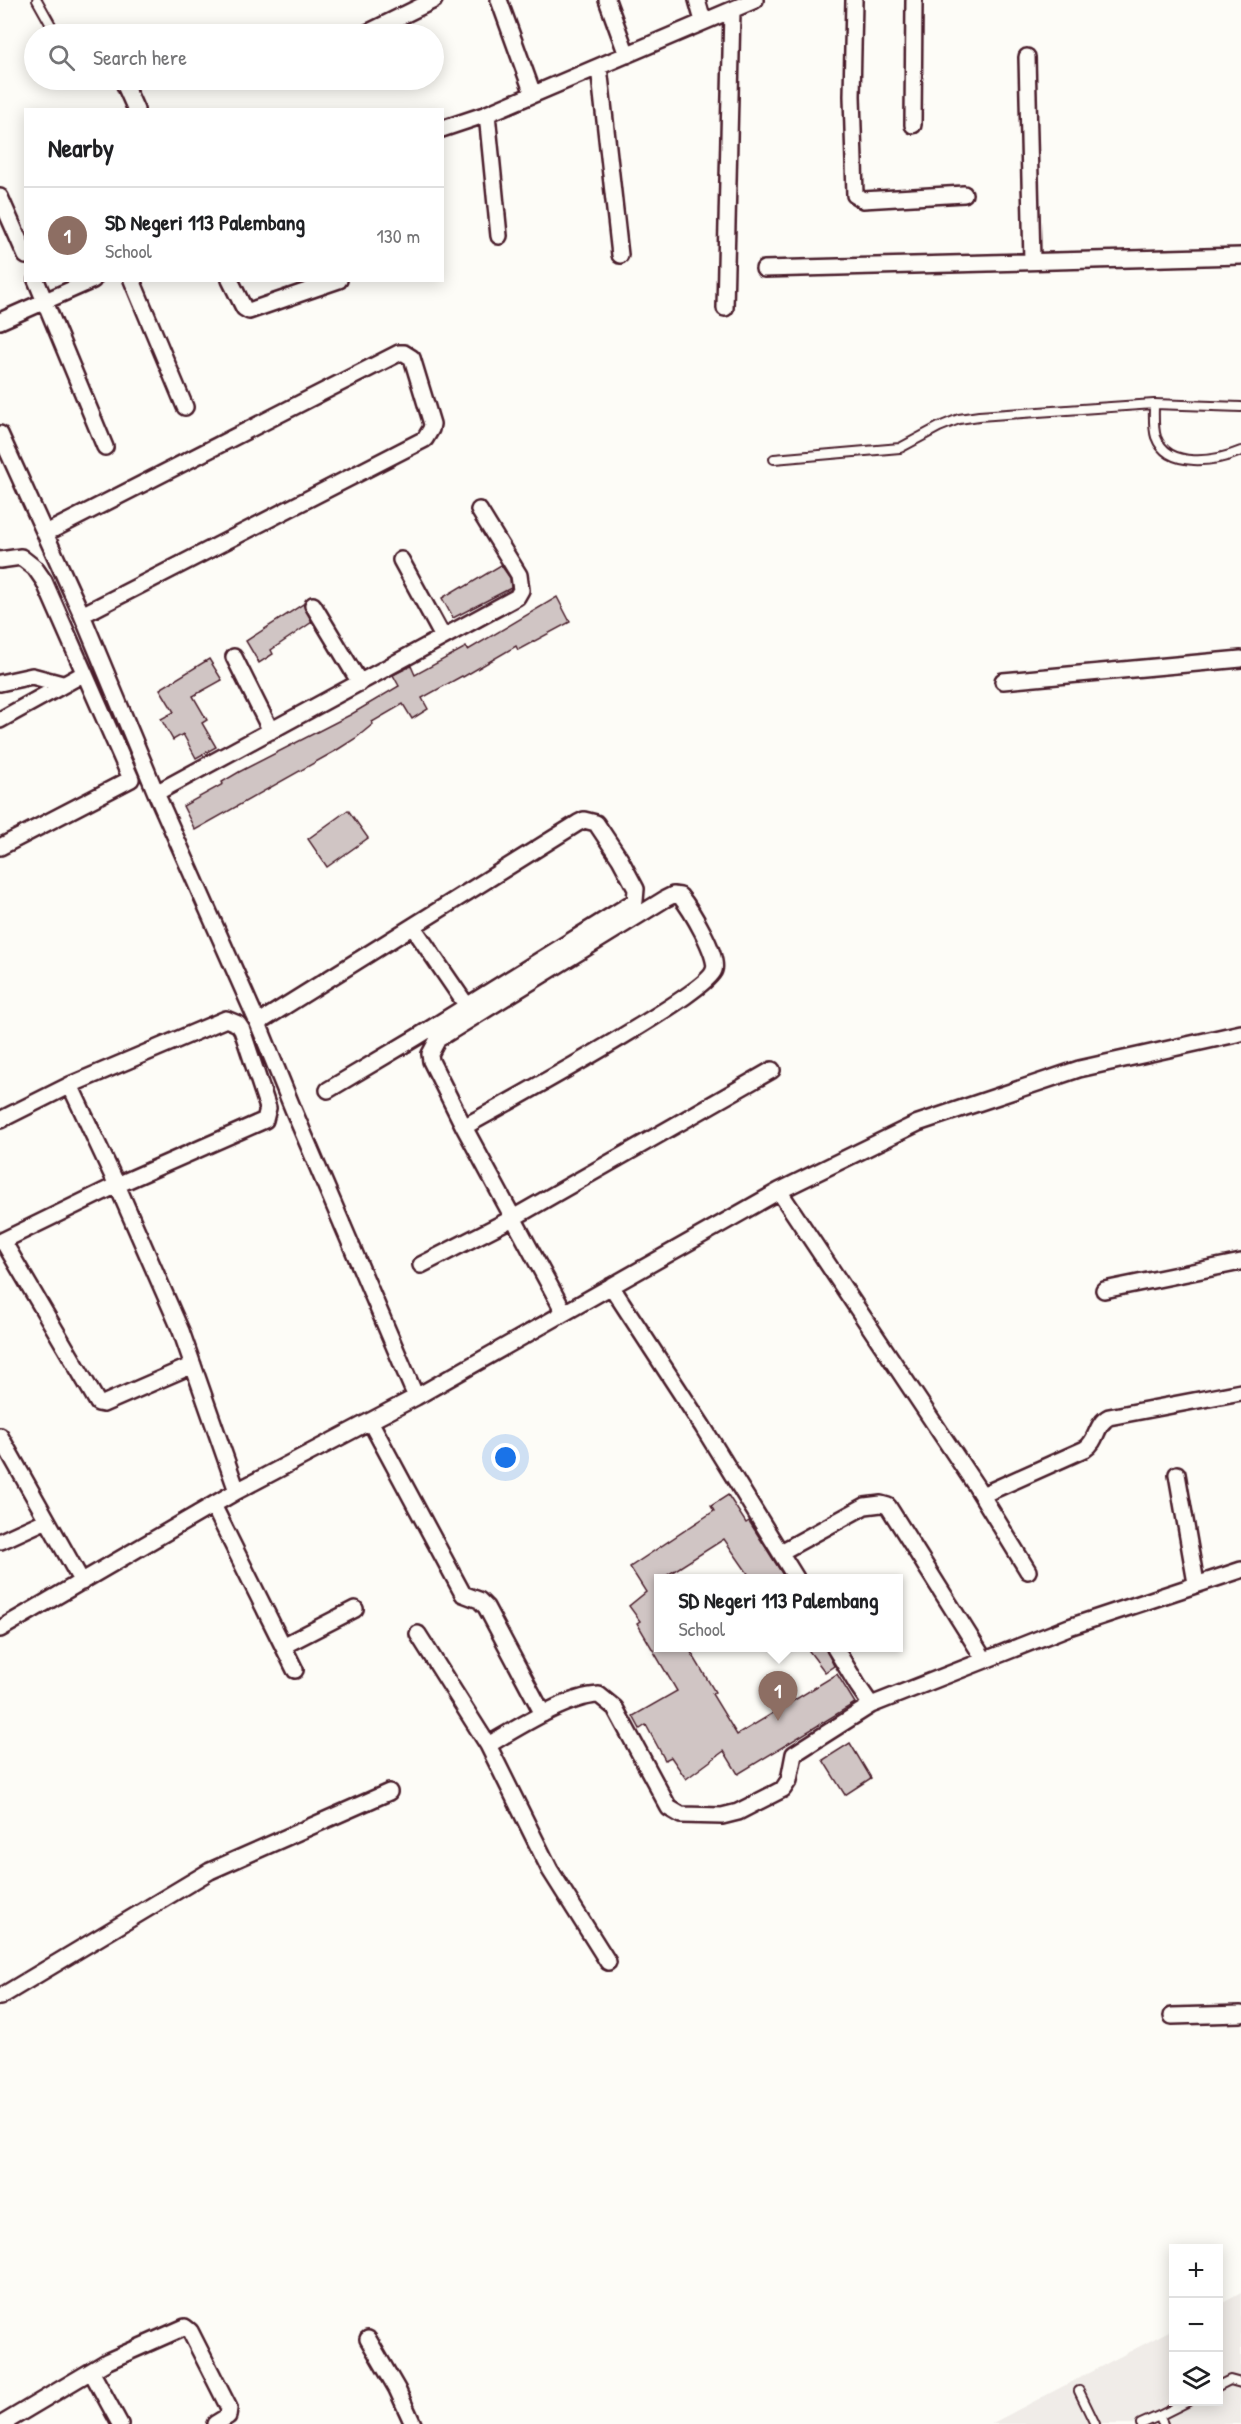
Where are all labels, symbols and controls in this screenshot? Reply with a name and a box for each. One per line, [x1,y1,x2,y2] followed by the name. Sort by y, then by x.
[24,24,444,90] search box
[45,41,78,74] icon: search
[93,42,187,72] text: Search here
[48,130,114,165] text: Nearby
[105,207,305,237] text: SD Negeri 113 Palembang
[64,222,71,249] text: 1
[377,222,420,249] text: 130 m
[105,237,152,264] text: School
[491,1443,520,1472] your location
[654,1574,903,1652] popup
[678,1585,879,1615] text: SD Negeri 113 Palembang
[678,1615,725,1642] text: School
[758,1672,798,1721] pin: 1
[1169,2244,1223,2406] map controls
[1169,2244,1223,2298] button: +
[1169,2298,1223,2352] button: −
[1169,2352,1223,2406] button: layers

